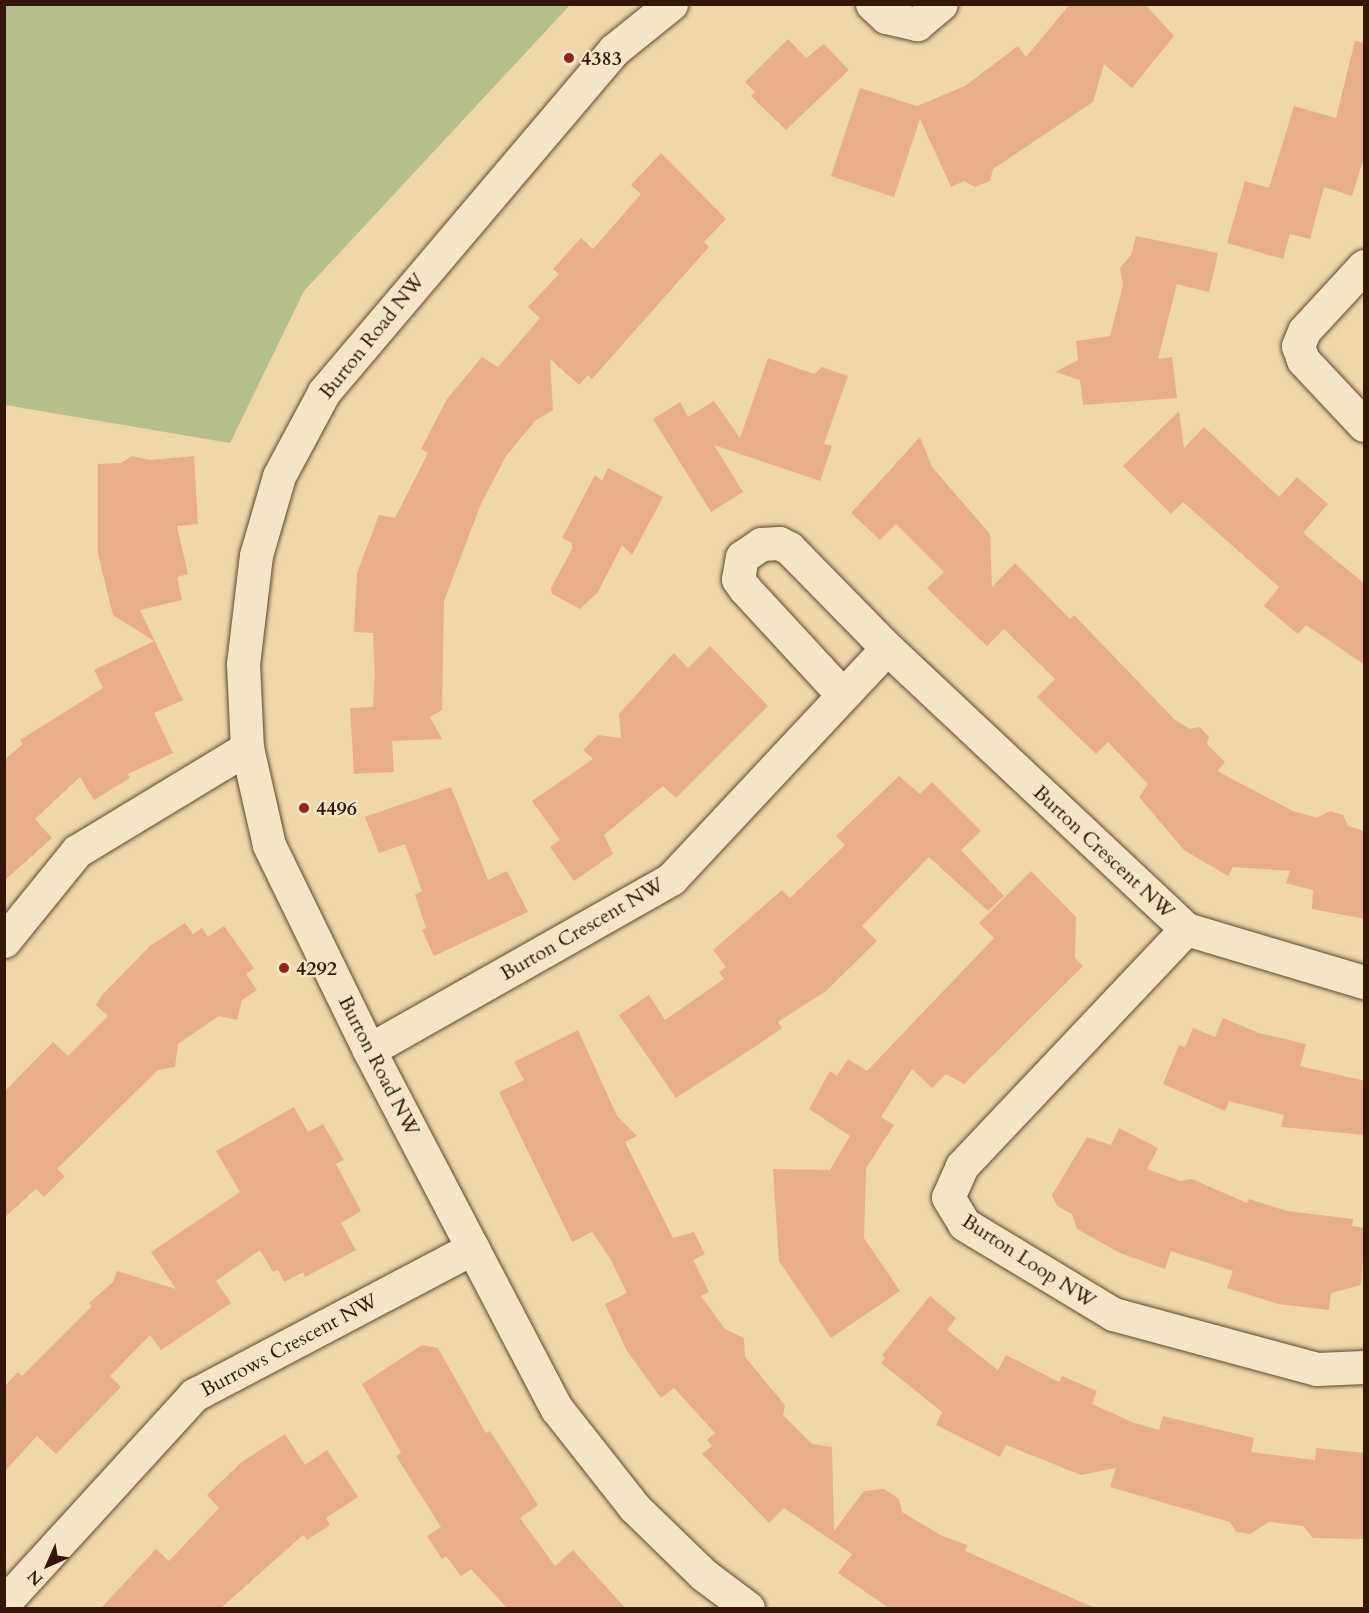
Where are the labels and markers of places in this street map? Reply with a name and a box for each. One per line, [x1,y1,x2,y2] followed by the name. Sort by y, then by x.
[581,46,622,70] place label: 4383
[562,51,576,65] marker: 4383
[316,796,357,820] place label: 4496
[297,801,311,815] marker: 4496
[296,956,337,980] place label: 4292
[277,961,291,975] marker: 4292

